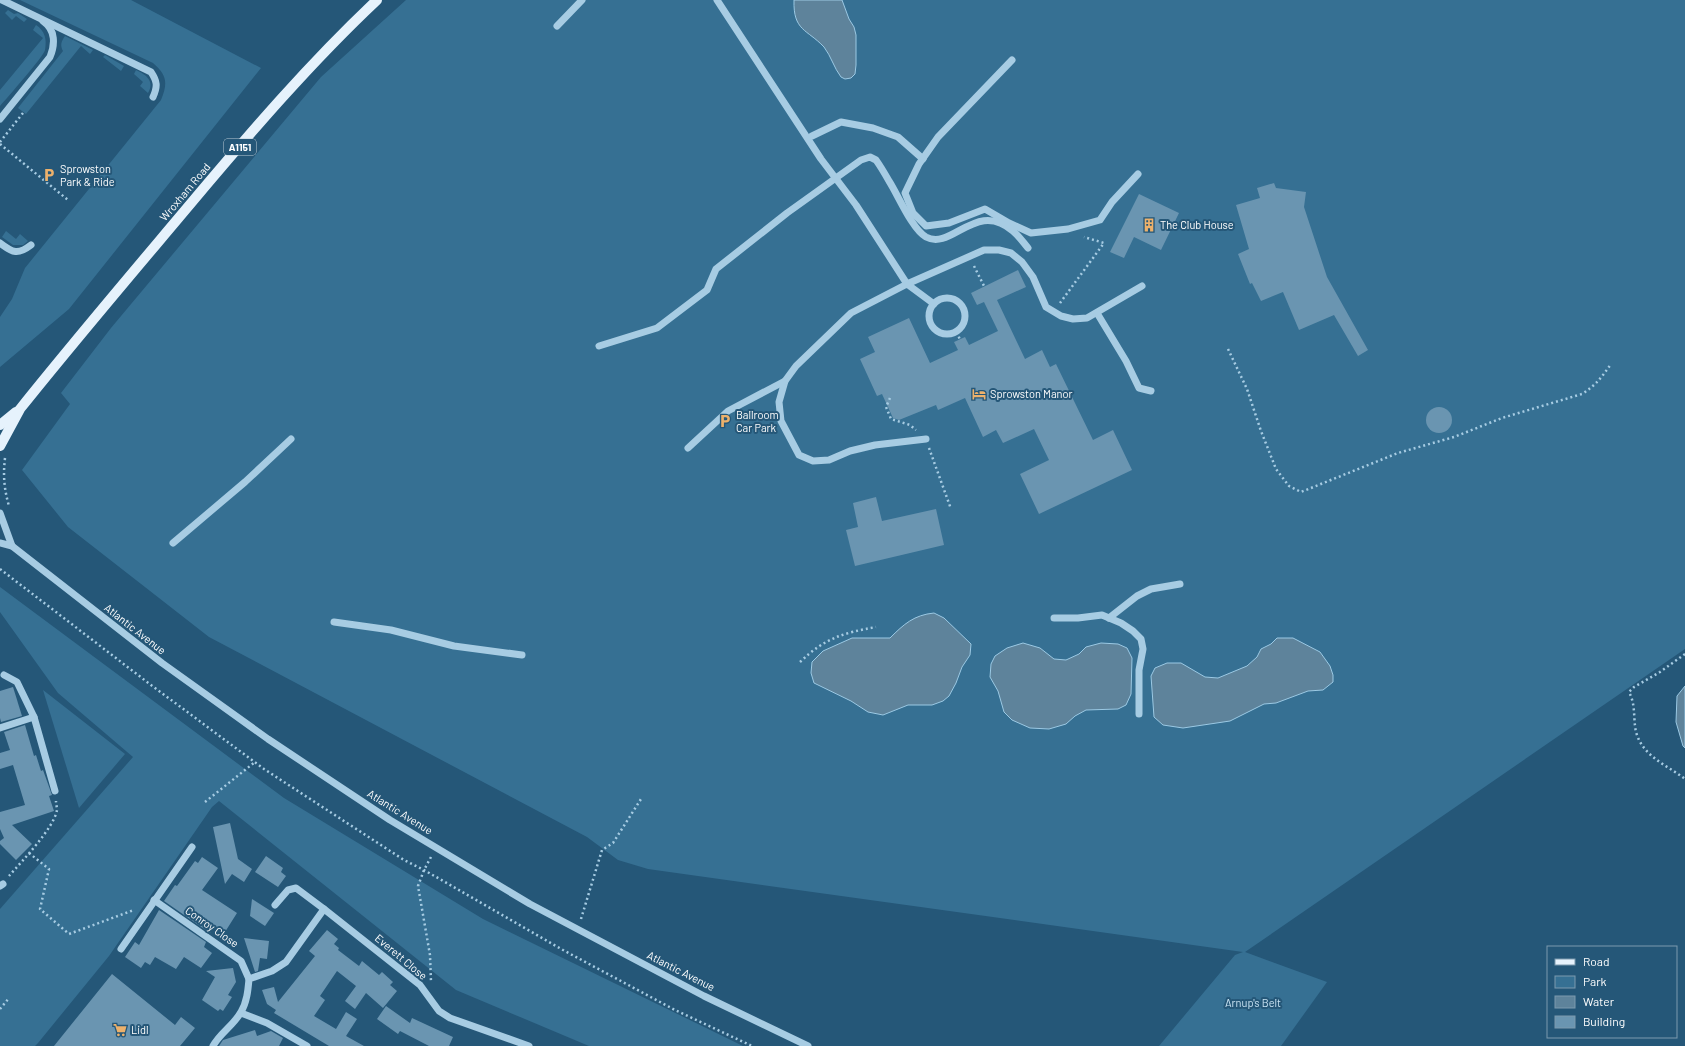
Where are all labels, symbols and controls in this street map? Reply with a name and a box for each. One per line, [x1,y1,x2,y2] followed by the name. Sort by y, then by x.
[224,139,256,155] road number: A1151
[157,160,213,223] street label: Wroxham Road
[60,162,115,188] place label: Sprowston Park & Ride
[41,167,57,183] parking icon: Sprowston Park & Ride
[1141,217,1157,233] building icon: The Club House
[1160,218,1234,231] place label: The Club House
[971,386,987,402] hotel icon: Sprowston Manor
[990,387,1072,400] place label: Sprowston Manor
[736,408,779,434] place label: Ballroom Car Park
[717,413,733,429] parking icon: Ballroom Car Park
[102,601,169,657] street label: Atlantic Avenue
[365,786,435,837] street label: Atlantic Avenue
[183,903,241,950] street label: Conroy Close
[373,931,430,982] street label: Everett Close
[1547,946,1677,1038] legend
[645,948,717,993] street label: Atlantic Avenue
[1583,954,1610,968] text: Road
[1583,974,1607,988] text: Park
[1583,994,1615,1008] text: Water
[1225,996,1281,1009] park label: Arnup's Belt
[1583,1014,1625,1028] text: Building
[112,1022,128,1038] supermarket icon: Lidl
[131,1023,149,1036] place label: Lidl

